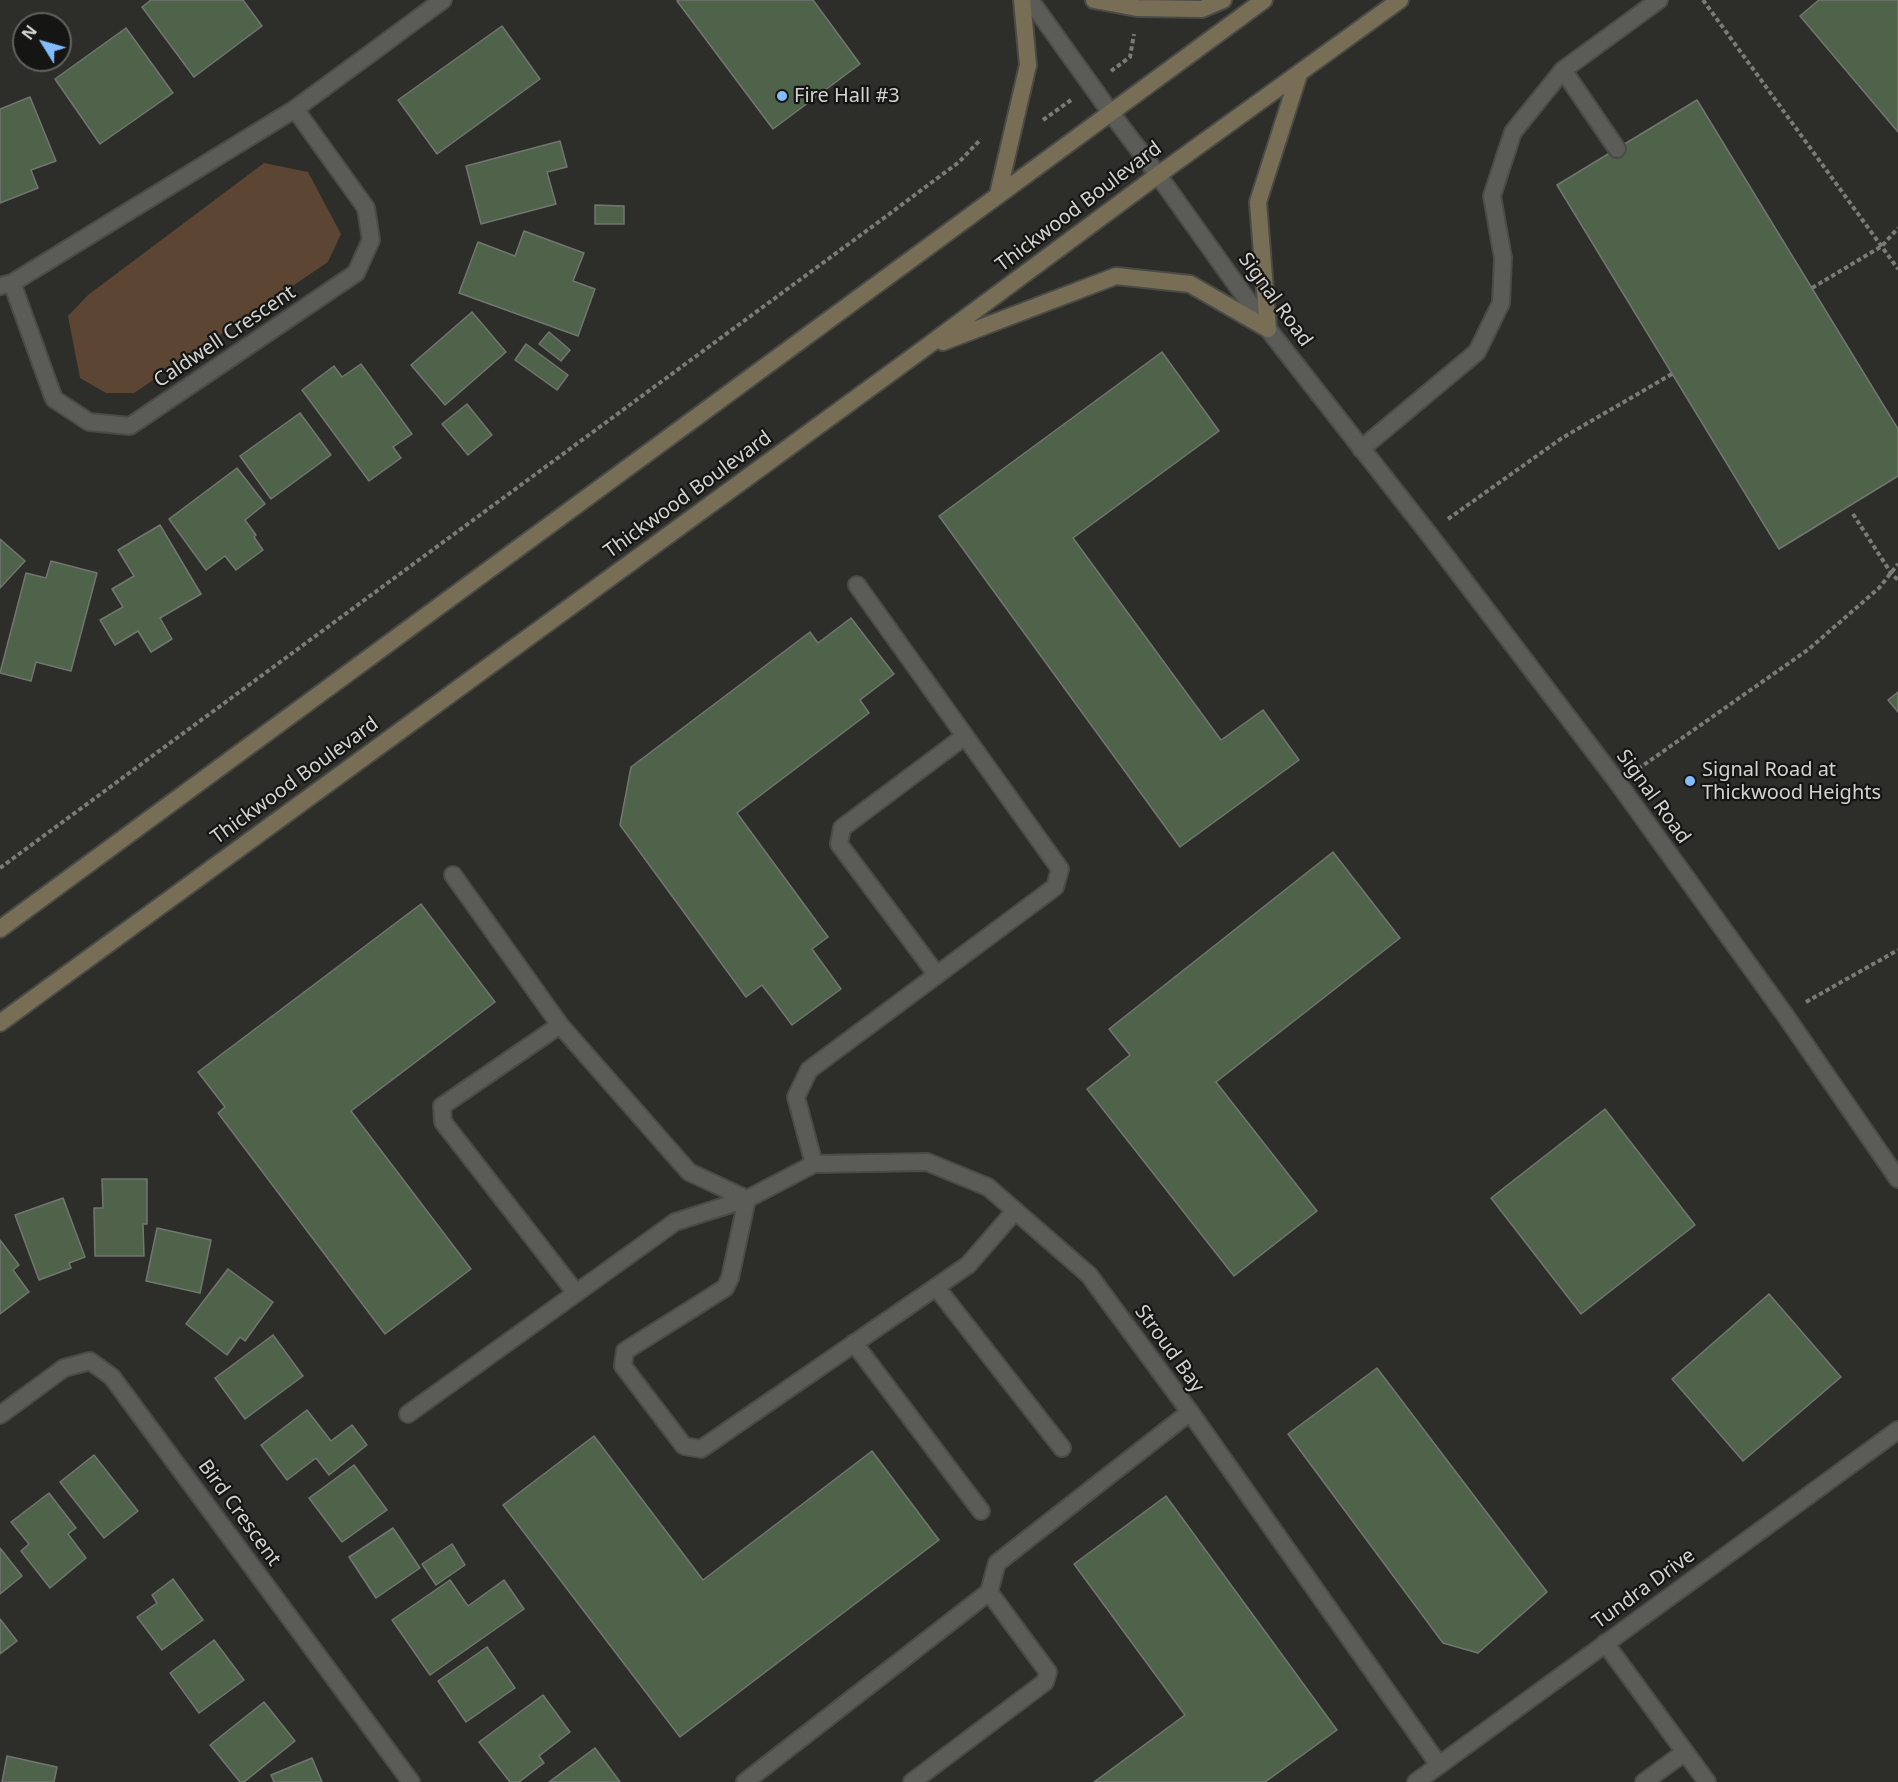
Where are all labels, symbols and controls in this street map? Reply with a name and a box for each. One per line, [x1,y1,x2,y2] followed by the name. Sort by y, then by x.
[12,12,72,72] north arrow
[17,21,42,44] text: N
[794,84,900,108] place label: Fire Hall #3
[775,89,789,103] marker: Fire Hall #3
[991,137,1167,277] street label: Thickwood Boulevard
[1233,248,1317,352] street label: Signal Road
[150,281,300,393] street label: Caldwell Crescent
[599,426,777,564] street label: Thickwood Boulevard
[206,712,384,850] street label: Thickwood Boulevard
[1611,745,1695,849] street label: Signal Road
[1702,758,1881,805] place label: Signal Road at Thickwood Heights
[1683,774,1697,788] marker: Signal Road at Thickwood Heights
[1129,1301,1209,1397] street label: Stroud Bay
[192,1455,286,1571] street label: Bird Crescent
[1588,1544,1700,1634] street label: Tundra Drive

